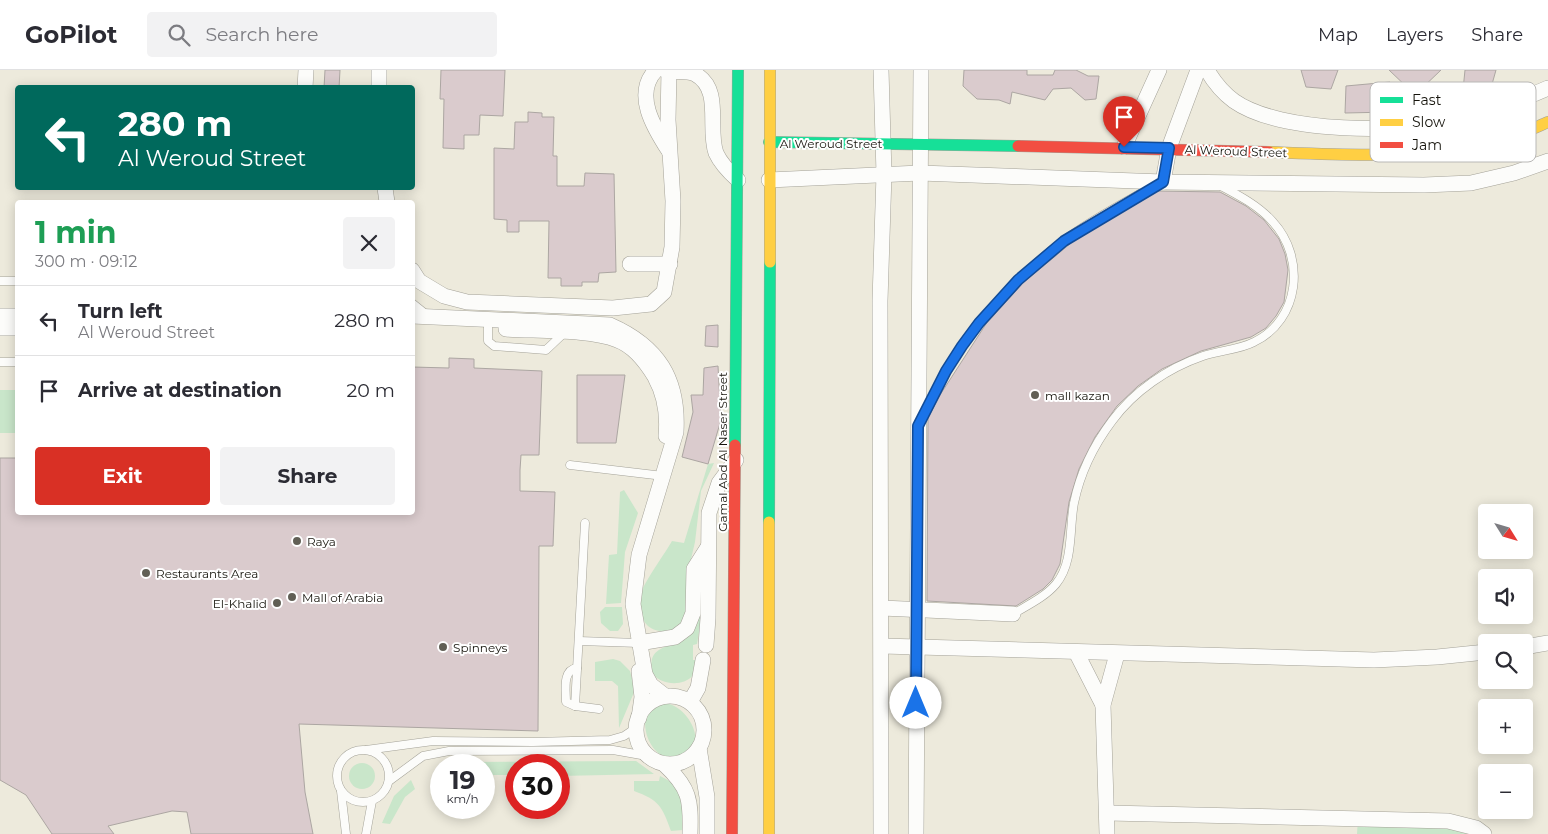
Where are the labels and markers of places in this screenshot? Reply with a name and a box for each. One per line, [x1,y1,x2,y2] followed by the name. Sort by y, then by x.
[1103,96,1145,147] pin
[1045,388,1110,403] place label: mall kazan
[1029,389,1041,401] marker: mall kazan
[307,534,336,549] place label: Raya
[291,535,303,547] marker: Raya
[156,566,258,581] place label: Restaurants Area
[140,567,152,579] marker: Restaurants Area
[302,590,383,605] place label: Mall of Arabia
[286,591,298,603] marker: Mall of Arabia
[213,596,267,611] place label: El-Khalid
[271,597,283,609] marker: El-Khalid
[453,640,508,655] place label: Spinneys
[437,641,449,653] marker: Spinneys

